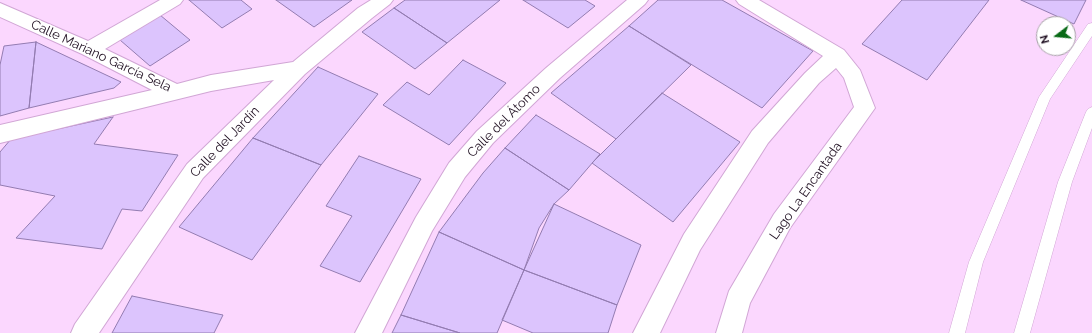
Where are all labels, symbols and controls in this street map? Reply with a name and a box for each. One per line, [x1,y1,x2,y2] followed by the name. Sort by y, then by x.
[1036,16,1076,56] north arrow
[28,17,174,95] street label: Calle Mariano García Sela
[1038,33,1052,45] text: N
[464,81,544,161] street label: Calle del Átomo
[187,103,263,181] street label: Calle del Jardín
[766,139,846,243] street label: Lago La Encantada

